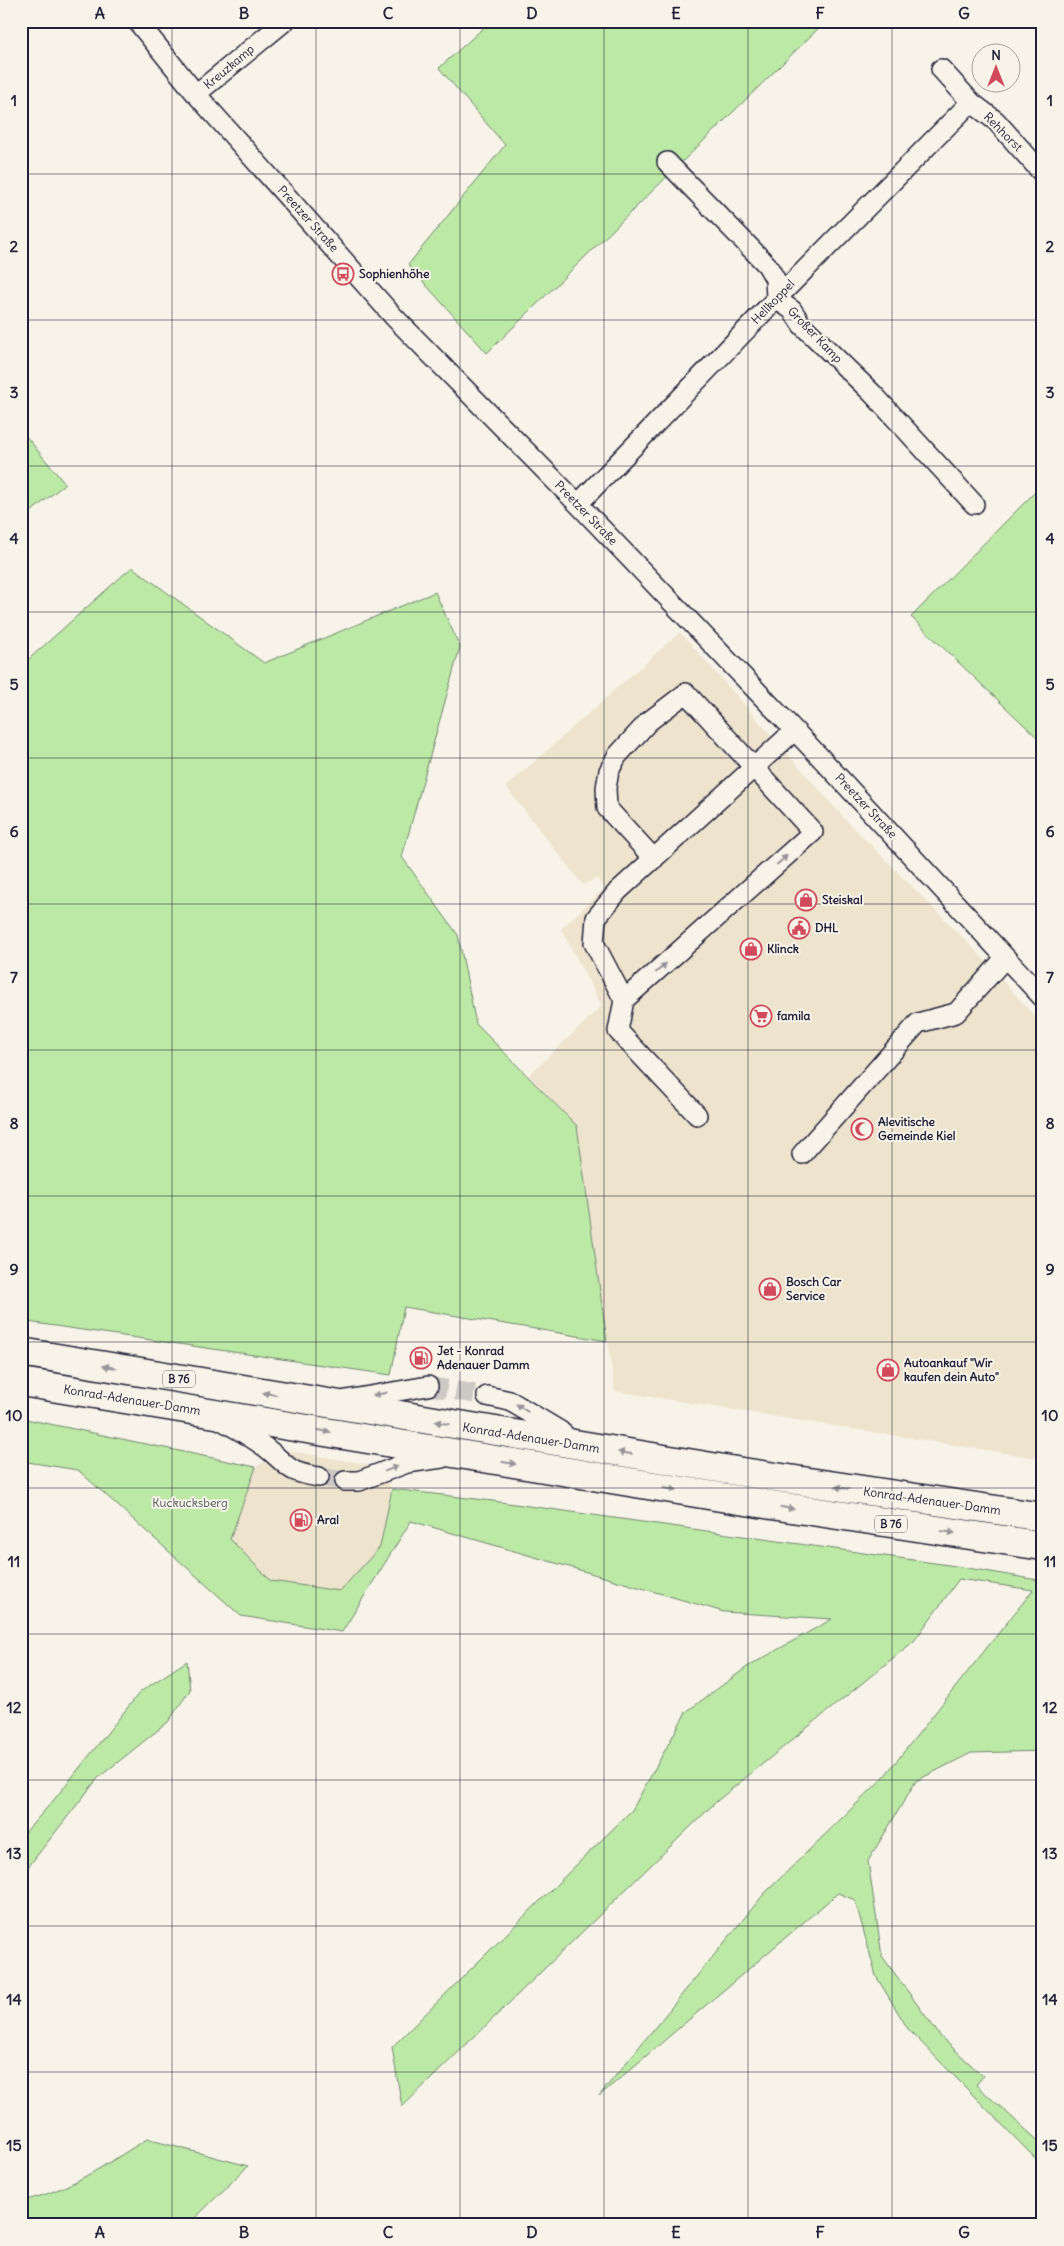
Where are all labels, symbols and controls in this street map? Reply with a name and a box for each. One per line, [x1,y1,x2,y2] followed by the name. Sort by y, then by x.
[95,3,105,23] text: A
[239,3,250,23] text: B
[383,3,394,23] text: C
[526,3,538,23] text: D
[671,3,681,23] text: E
[815,3,825,23] text: F
[958,3,970,23] text: G
[200,41,257,92] street label: Kreuzkamp
[972,42,1022,92] north arrow
[991,46,1001,64] text: N
[11,90,17,110] text: 1
[1047,90,1053,110] text: 1
[981,109,1026,154] street label: Rehhorst
[275,183,342,255] street label: Preetzer Straße
[10,236,19,256] text: 2
[1046,236,1055,256] text: 2
[331,262,355,286] bus stop icon: Sophienhöhe
[359,266,430,282] place label: Sophienhöhe
[748,276,797,327] street label: Hellkoppel
[785,303,846,366] street label: Großer Kamp
[9,382,19,402] text: 3
[1045,382,1055,402] text: 3
[552,477,621,548] street label: Preetzer Straße
[9,528,19,548] text: 4
[1045,528,1055,548] text: 4
[9,674,19,694] text: 5
[1045,674,1055,694] text: 5
[832,770,900,841] street label: Preetzer Straße
[9,821,19,841] text: 6
[1045,821,1055,841] text: 6
[776,854,789,865] one-way arrow
[794,888,818,912] shop icon: Steiskal
[822,892,863,907] place label: Steiskal
[787,916,811,940] public building icon: DHL
[815,920,839,935] place label: DHL
[739,937,763,961] shop icon: Klinck
[767,941,799,956] place label: Klinck
[654,962,667,973] one-way arrow
[10,967,18,987] text: 7
[1046,967,1054,987] text: 7
[749,1004,773,1028] supermarket icon: famila
[776,1008,811,1023] place label: famila
[9,1113,19,1133] text: 8
[1045,1113,1055,1133] text: 8
[878,1114,956,1143] place label: Alevitische Gemeinde Kiel
[850,1117,874,1141] mosque icon: Alevitische Gemeinde Kiel
[9,1259,19,1279] text: 9
[1045,1259,1055,1279] text: 9
[786,1274,842,1303] place label: Bosch Car Service
[758,1277,782,1301] shop icon: Bosch Car Service
[437,1343,530,1372] place label: Jet - Konrad Adenauer Damm
[409,1346,433,1370] fuel station icon: Jet - Konrad Adenauer Damm
[904,1355,999,1384] place label: Autoankauf "Wir kaufen dein Auto"
[876,1358,900,1382] shop icon: Autoankauf "Wir kaufen dein Auto"
[102,1363,118,1371] one-way arrow
[163,1370,195,1388] road number: B 76
[62,1381,202,1418] street label: Konrad-Adenauer-Damm
[262,1390,278,1398] one-way arrow
[372,1391,388,1399] one-way arrow
[515,1403,529,1413] one-way arrow
[6,1405,22,1425] text: 10
[1042,1405,1058,1425] text: 10
[433,1419,449,1427] one-way arrow
[461,1419,601,1456] street label: Konrad-Adenauer-Damm
[316,1428,332,1436] one-way arrow
[616,1449,632,1457] one-way arrow
[502,1459,518,1467] one-way arrow
[384,1465,399,1473] one-way arrow
[833,1483,849,1491] one-way arrow
[862,1483,1002,1518] street label: Konrad-Adenauer-Damm
[662,1485,678,1493] one-way arrow
[152,1495,228,1510] park label: Kuckucksberg
[779,1504,795,1512] one-way arrow
[289,1508,313,1532] fuel station icon: Aral
[317,1512,339,1527] place label: Aral
[875,1516,907,1532] road number: B 76
[940,1529,956,1537] one-way arrow
[8,1551,20,1571] text: 11
[1044,1551,1056,1571] text: 11
[6,1697,22,1717] text: 12
[1042,1697,1058,1717] text: 12
[6,1843,22,1863] text: 13
[1042,1843,1058,1863] text: 13
[6,1989,22,2009] text: 14
[1042,1989,1058,2009] text: 14
[6,2135,22,2155] text: 15
[1042,2135,1058,2155] text: 15
[95,2222,105,2242] text: A
[239,2222,250,2242] text: B
[383,2222,394,2242] text: C
[526,2222,538,2242] text: D
[671,2222,681,2242] text: E
[815,2222,825,2242] text: F
[958,2222,970,2242] text: G

